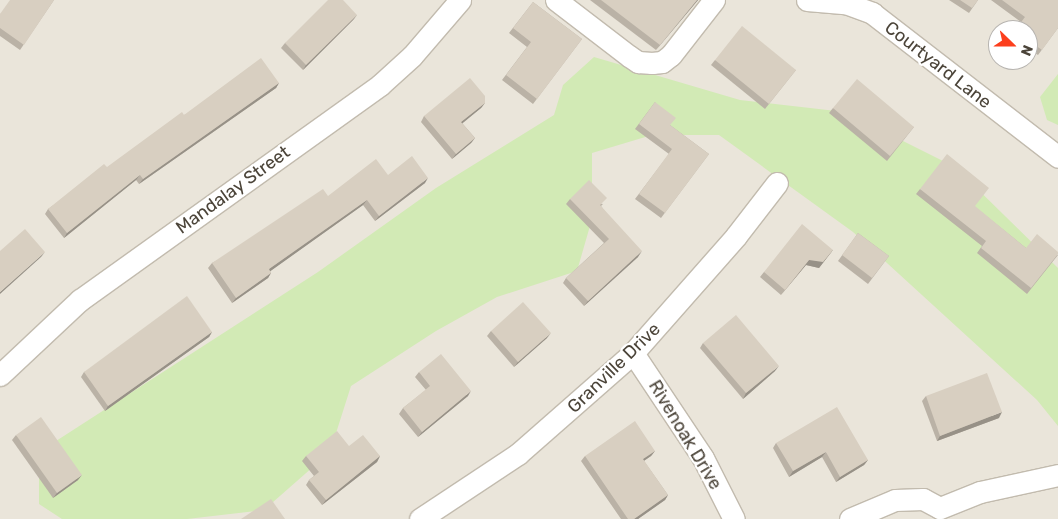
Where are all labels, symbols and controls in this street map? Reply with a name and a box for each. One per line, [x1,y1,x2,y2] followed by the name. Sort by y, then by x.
[880,17,996,113] street label: Courtyard Lane
[988,20,1038,70] north arrow
[1017,43,1036,58] text: N
[172,141,294,239] street label: Mandalay Street
[563,318,665,418] street label: Granville Drive
[644,376,726,494] street label: Rivenoak Drive

